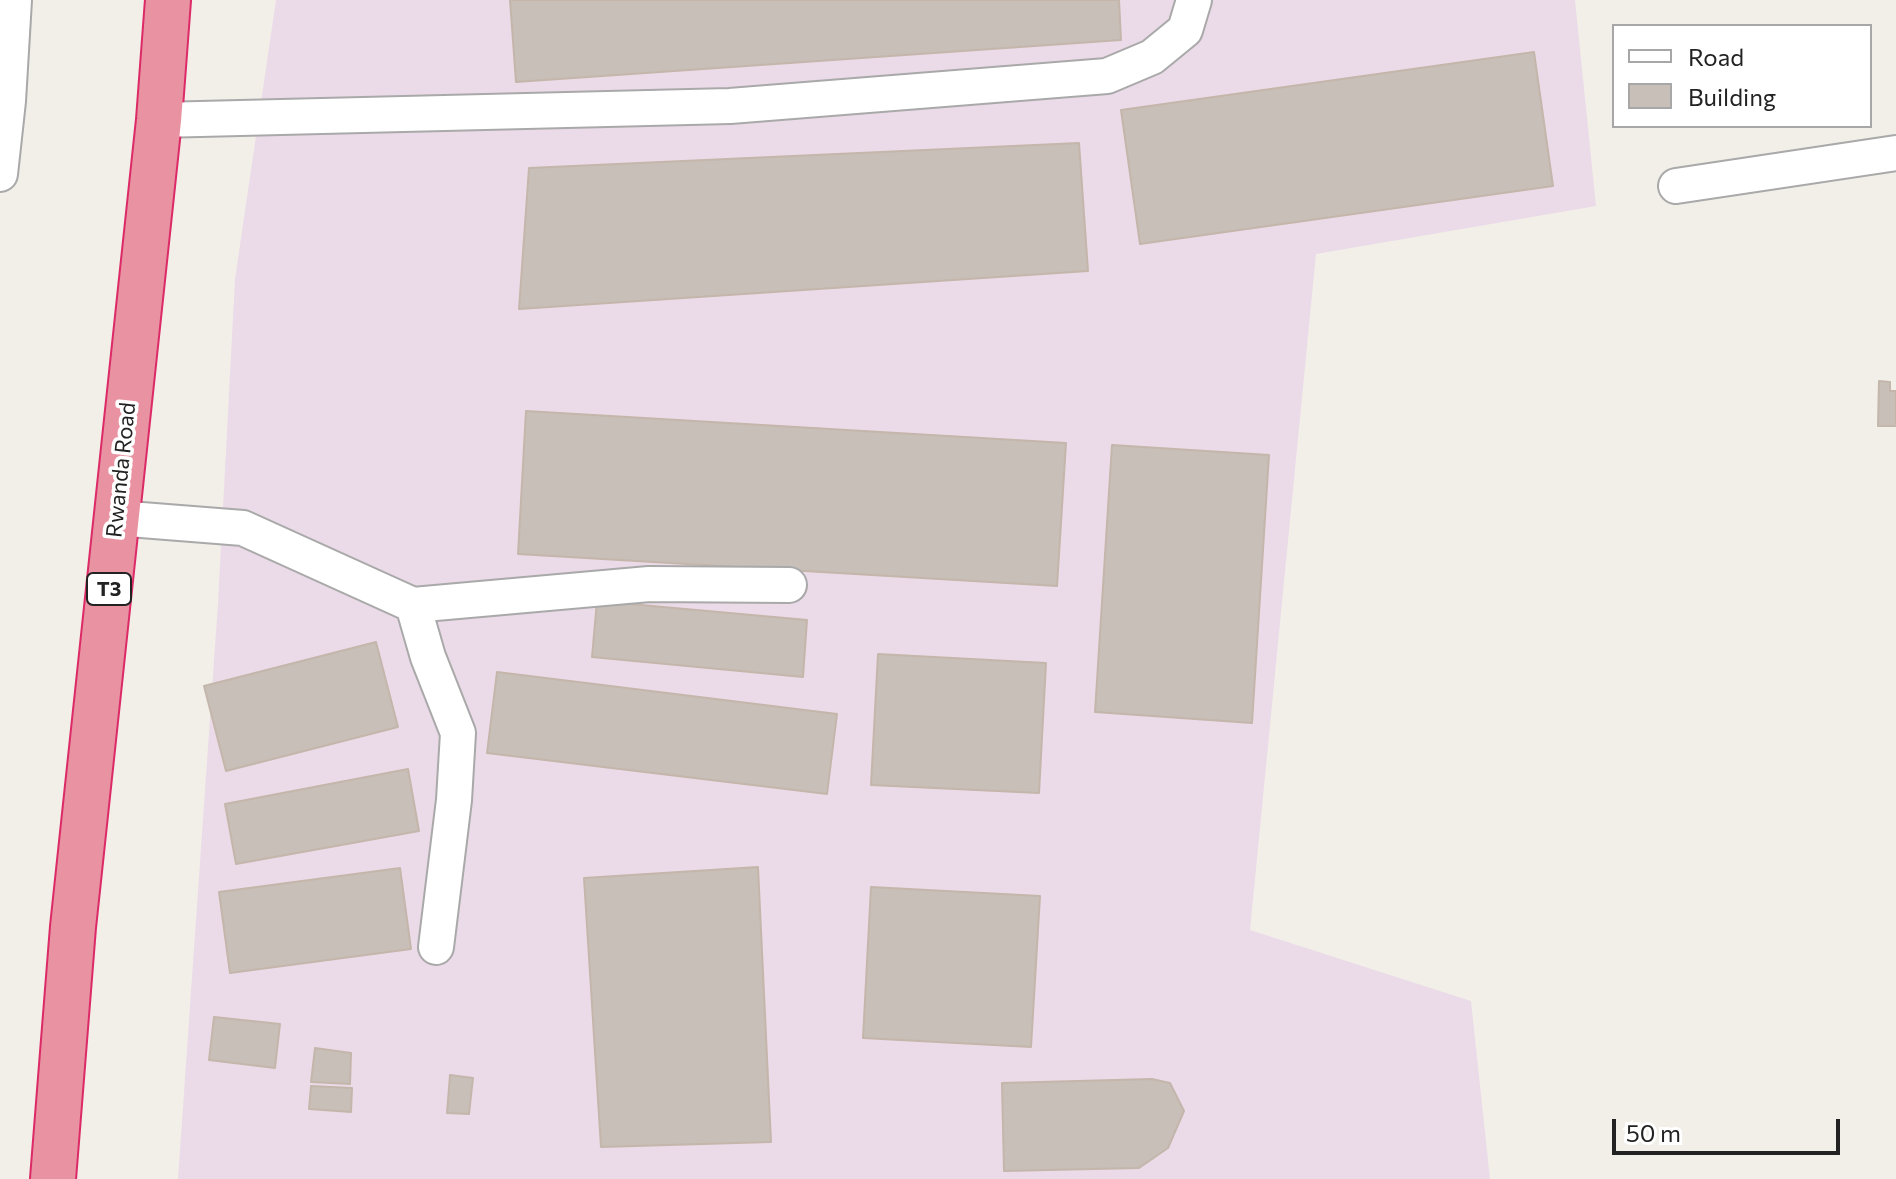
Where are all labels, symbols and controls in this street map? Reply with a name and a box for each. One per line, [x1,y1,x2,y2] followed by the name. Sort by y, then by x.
[1612,24,1872,128] legend
[1688,42,1744,71] text: Road
[1688,82,1776,111] text: Building
[101,401,141,539] street label: Rwanda Road
[87,573,131,605] road number: T3
[1616,1103,1844,1153] scale bar
[1626,1118,1681,1147] text: 50 m

